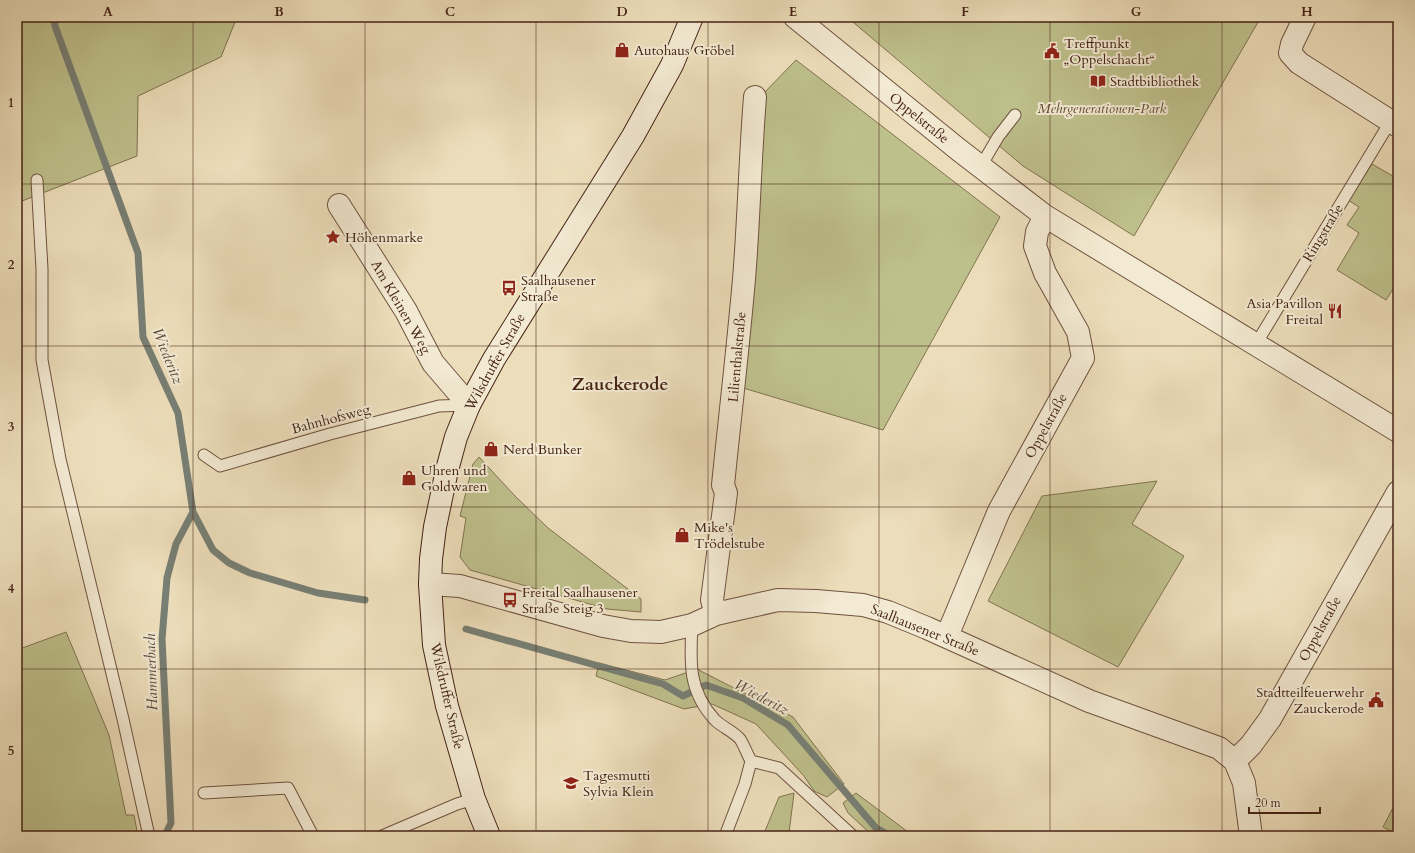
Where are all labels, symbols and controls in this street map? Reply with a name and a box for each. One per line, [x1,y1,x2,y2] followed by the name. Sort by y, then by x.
[103,3,113,21] text: A
[274,3,284,21] text: B
[445,3,455,21] text: C
[616,3,628,21] text: D
[789,3,797,21] text: E
[961,3,969,21] text: F
[1131,3,1142,21] text: G
[1301,3,1313,21] text: H
[1064,34,1155,69] place label: Treffpunkt „Oppelschacht“
[613,41,631,59] shop icon: Autohaus Gröbel
[634,41,735,60] place label: Autohaus Gröbel
[1043,42,1061,60] public building icon: Treffpunkt „Oppelschacht“
[1089,72,1107,90] library icon: Stadtbibliothek
[1110,72,1200,91] place label: Stadtbibliothek
[885,88,953,148] street label: Oppelstraße
[8,94,14,112] text: 1
[1038,99,1167,118] park label: Mehrgenerationen-Park
[1298,201,1348,265] street label: Ringstraße
[324,228,342,246] place icon: Höhenmarke
[345,228,423,247] place label: Höhenmarke
[8,256,15,274] text: 2
[366,257,436,358] street label: Am Kleinen Weg
[521,271,596,306] place label: Saalhausener Straße
[500,279,518,297] bus stop icon: Saalhausener Straße
[1247,294,1323,329] place label: Asia Pavillon Freital
[1326,302,1344,320] restaurant icon: Asia Pavillon Freital
[460,310,530,415] street label: Wilsdruffer Straße
[724,311,750,403] street label: Lilienthalstraße
[148,325,189,388] water label: Wiederitz
[572,372,669,397] district label: Zauckerode
[1020,390,1072,462] street label: Oppelstraße
[289,399,373,439] street label: Bahnhofsweg
[8,418,15,436] text: 3
[482,440,500,458] shop icon: Nerd Bunker
[503,440,583,459] place label: Nerd Bunker
[421,461,487,496] place label: Uhren und Goldwaren
[400,469,418,487] shop icon: Uhren und Goldwaren
[694,518,765,553] place label: Mike's Trödelstube
[673,526,691,544] shop icon: Mike's Trödelstube
[8,580,15,598] text: 4
[522,583,639,618] place label: Freital Saalhausener Straße Steig 3
[501,591,519,609] bus stop icon: Freital Saalhausener Straße Steig 3
[1294,593,1346,665] street label: Oppelstraße
[868,600,982,660] street label: Saalhausener Straße
[140,632,162,711] water label: Hammerbach
[425,640,468,751] street label: Wilsdruffer Straße
[731,674,794,720] water label: Wiederitz
[1256,683,1365,718] place label: Stadtteilfeuerwehr Zauckerode
[1367,691,1385,709] public building icon: Stadtteilfeuerwehr Zauckerode
[8,742,14,760] text: 5
[583,766,654,801] place label: Tagesmutti Sylvia Klein
[562,774,580,792] school or university icon: Tagesmutti Sylvia Klein
[1249,789,1320,815] scale bar
[1255,795,1282,811] text: 20 m

